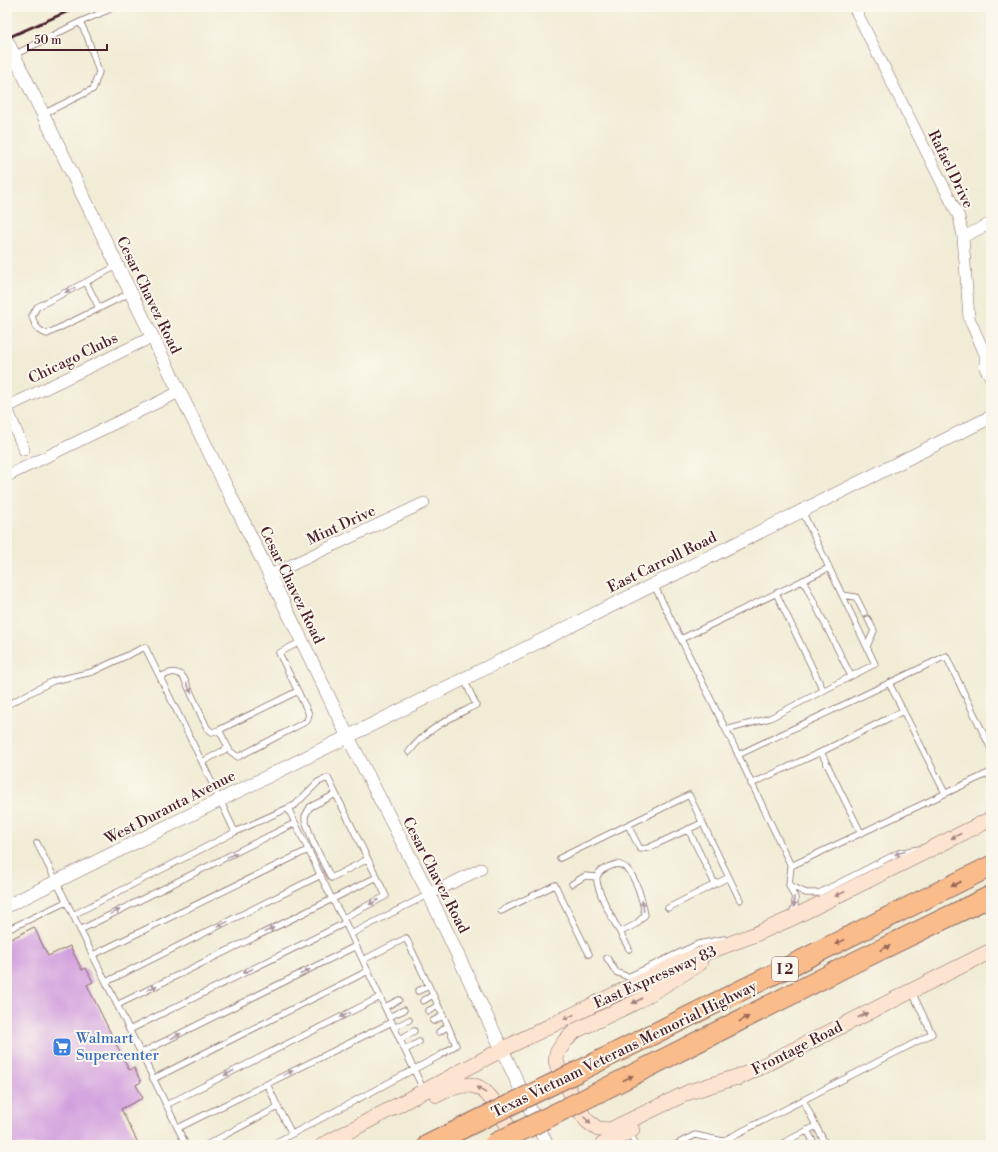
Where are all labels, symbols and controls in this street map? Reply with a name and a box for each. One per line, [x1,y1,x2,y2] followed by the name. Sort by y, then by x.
[28,26,107,52] scale bar
[34,33,62,48] text: 50 m
[923,127,978,211] street label: Rafael Drive
[112,233,185,357] street label: Cesar Chavez Road
[64,286,76,293] one-way arrow
[25,329,121,388] street label: Chicago Clubs
[304,501,379,550] street label: Mint Drive
[255,523,328,647] street label: Cesar Chavez Road
[604,528,720,597] street label: East Carroll Road
[186,683,192,694] one-way arrow
[101,766,239,849] street label: West Duranta Avenue
[398,814,473,937] street label: Cesar Chavez Road
[951,833,962,840] one-way arrow
[894,850,906,856] one-way arrow
[226,852,237,858] one-way arrow
[950,881,962,887] one-way arrow
[834,891,846,897] one-way arrow
[791,896,797,909] one-way arrow
[368,899,380,905] one-way arrow
[640,900,646,912] one-way arrow
[109,909,121,916] one-way arrow
[217,921,229,927] one-way arrow
[263,927,274,933] one-way arrow
[834,939,846,945] one-way arrow
[591,942,720,1013] street label: East Expressway 83
[879,945,891,951] one-way arrow
[772,957,798,981] road number: I 2
[242,968,253,975] one-way arrow
[299,969,310,975] one-way arrow
[488,976,761,1122] street label: Texas Vietnam Veterans Memorial Highway
[146,985,158,991] one-way arrow
[631,998,642,1004] one-way arrow
[340,1012,351,1018] one-way arrow
[857,1012,868,1018] one-way arrow
[563,1014,574,1020] one-way arrow
[738,1016,749,1022] one-way arrow
[749,1017,846,1080] street label: Frontage Road
[75,1029,160,1065] place label: Walmart Supercenter
[170,1033,181,1039] one-way arrow
[51,1036,73,1058] supermarket icon: Walmart Supercenter
[223,1070,235,1076] one-way arrow
[282,1070,293,1077] one-way arrow
[622,1074,633,1081] one-way arrow
[475,1086,487,1093] one-way arrow
[582,1115,592,1125] one-way arrow

